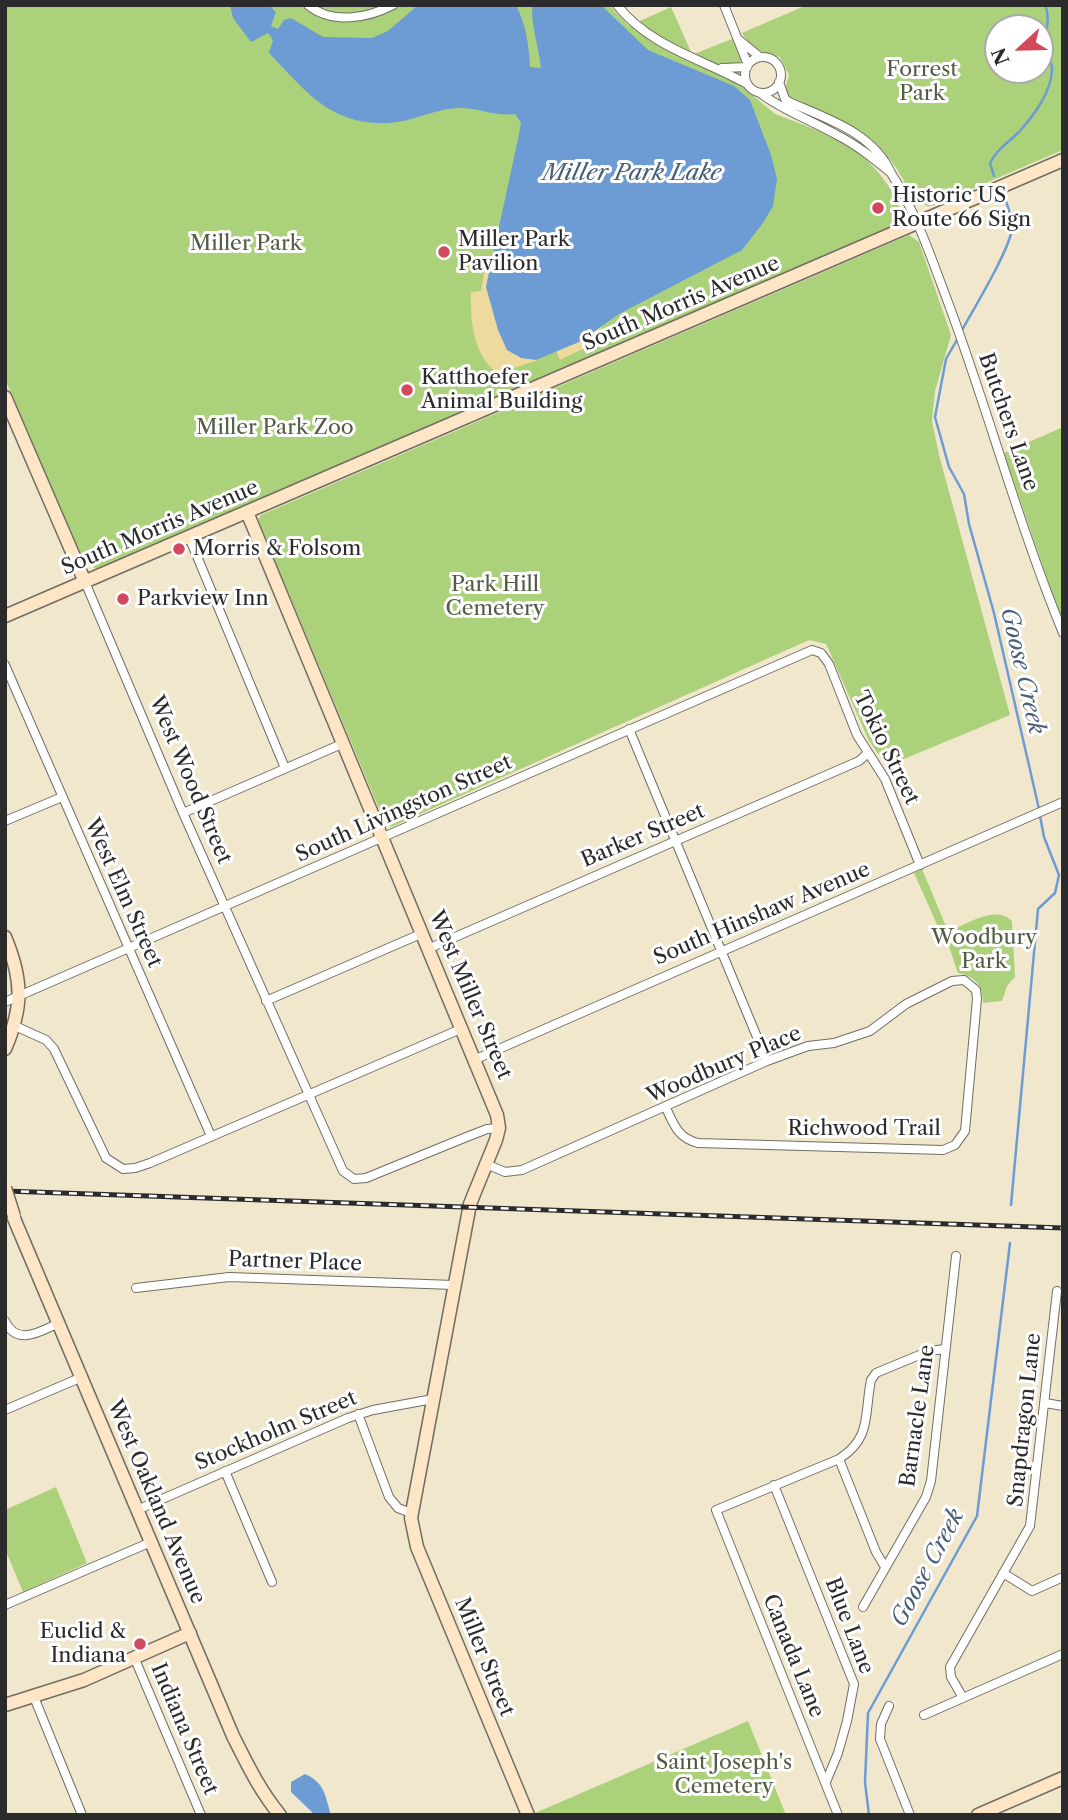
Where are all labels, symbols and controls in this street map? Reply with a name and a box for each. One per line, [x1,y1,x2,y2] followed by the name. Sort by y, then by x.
[984,14,1054,84] north arrow
[987,44,1015,68] text: N
[886,57,958,107] park label: Forrest Park
[543,159,721,187] water label: Miller Park Lake
[892,183,1031,233] place label: Historic US Route 66 Sign
[870,200,886,216] marker: Historic US Route 66 Sign
[458,227,570,277] place label: Miller Park Pavilion
[190,231,302,257] park label: Miller Park
[436,244,452,260] marker: Miller Park Pavilion
[579,251,783,357] street label: South Morris Avenue
[973,350,1043,494] street label: Butchers Lane
[421,365,582,415] place label: Katthoefer Animal Building
[399,382,415,398] marker: Katthoefer Animal Building
[196,415,354,441] park label: Miller Park Zoo
[58,475,262,581] street label: South Morris Avenue
[193,536,361,562] place label: Morris & Folsom
[171,541,187,557] marker: Morris & Folsom
[446,572,544,622] park label: Park Hill Cemetery
[137,586,269,612] place label: Parkview Inn
[115,591,131,607] marker: Parkview Inn
[994,605,1050,737] water label: Goose Creek
[848,687,924,809] street label: Tokio Street
[143,692,237,868] street label: West Wood Street
[292,750,516,868] street label: South Livingston Street
[577,799,709,873] street label: Barker Street
[79,815,167,971] street label: West Elm Street
[650,857,874,971] street label: South Hinshaw Avenue
[423,907,517,1083] street label: West Miller Street
[931,925,1037,975] park label: Woodbury Park
[643,1021,805,1109] street label: Woodbury Place
[787,1116,941,1142] street label: Richwood Trail
[227,1247,363,1277] street label: Partner Place
[1003,1332,1047,1508] street label: Snapdragon Lane
[896,1343,940,1489] street label: Barnacle Lane
[191,1386,361,1476] street label: Stockholm Street
[102,1396,210,1608] street label: West Oakland Avenue
[885,1504,971,1632] water label: Goose Creek
[819,1574,879,1678] street label: Blue Lane
[757,1591,829,1721] street label: Canada Lane
[449,1594,519,1720] street label: Miller Street
[40,1619,126,1669] place label: Euclid & Indiana
[132,1636,148,1652] marker: Euclid & Indiana
[145,1659,223,1799] street label: Indiana Street
[656,1750,792,1800] park label: Saint Joseph's Cemetery

